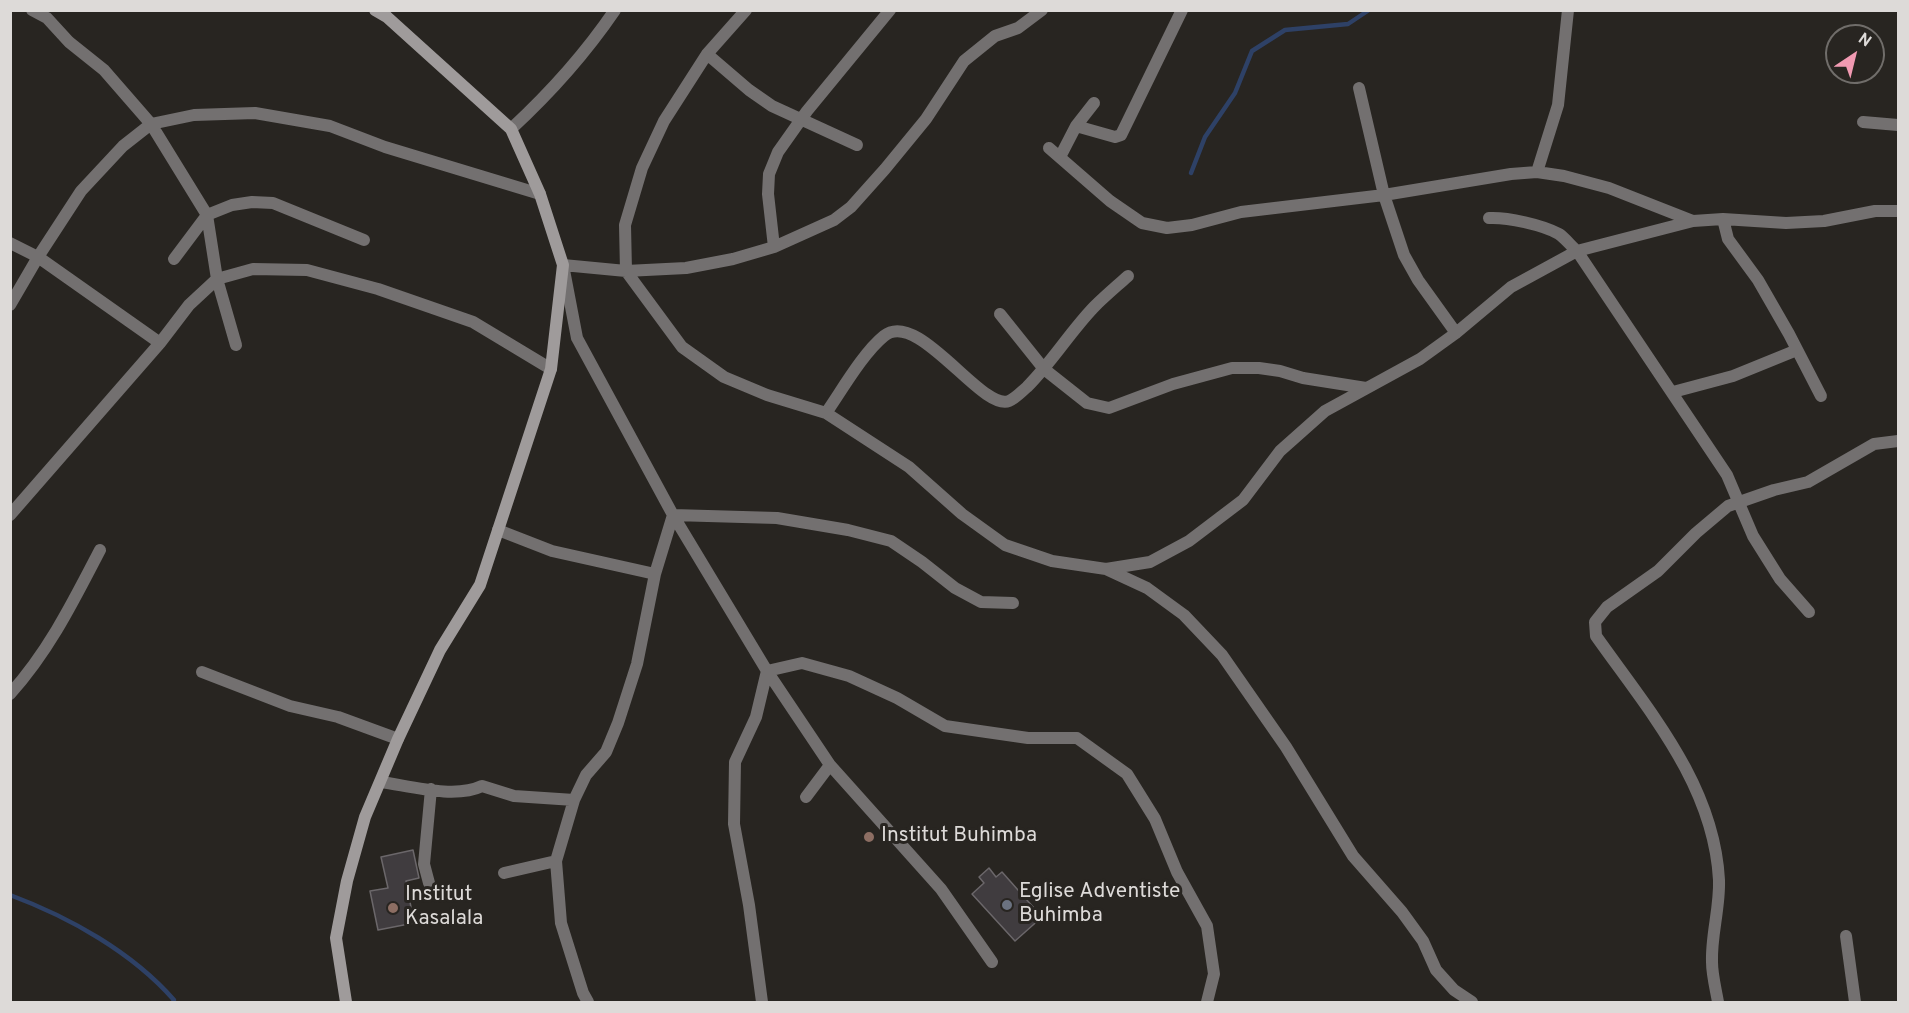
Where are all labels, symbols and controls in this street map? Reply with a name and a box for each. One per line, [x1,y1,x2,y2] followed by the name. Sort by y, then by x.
[1825,24,1885,84] north arrow
[1854,29,1875,52] text: N
[881,824,1037,850] place label: Institut Buhimba
[862,830,876,844] marker: Institut Buhimba
[1019,880,1180,930] place label: Eglise Adventiste Buhimba
[405,883,483,933] place label: Institut Kasalala
[1000,898,1014,912] marker: Eglise Adventiste Buhimba
[386,901,400,915] marker: Institut Kasalala

